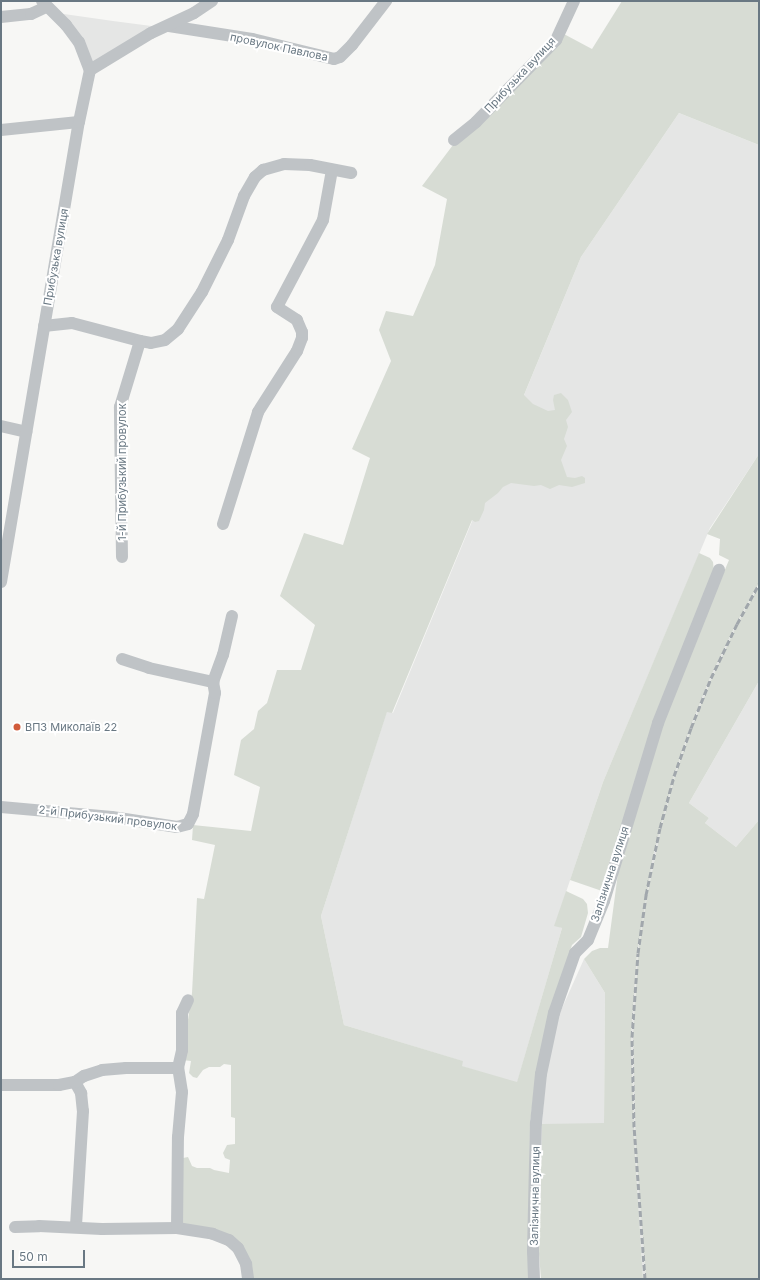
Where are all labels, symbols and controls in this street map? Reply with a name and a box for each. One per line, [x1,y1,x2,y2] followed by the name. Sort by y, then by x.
[229,30,329,64] street label: провулок Павлова
[482,35,558,115] street label: Прибузька вулиця
[41,208,71,306] street label: Прибузька вулиця
[115,403,129,541] street label: 1-й Прибузький провулок
[25,720,117,734] place label: ВПЗ Миколаїв 22
[12,722,22,732] marker: ВПЗ Миколаїв 22
[38,803,178,833] street label: 2-й Прибузький провулок
[588,824,632,924] street label: Залізнична вулиця
[528,1146,542,1246] street label: Залізнична вулиця
[14,1242,87,1268] scale bar
[19,1249,48,1264] text: 50 m

